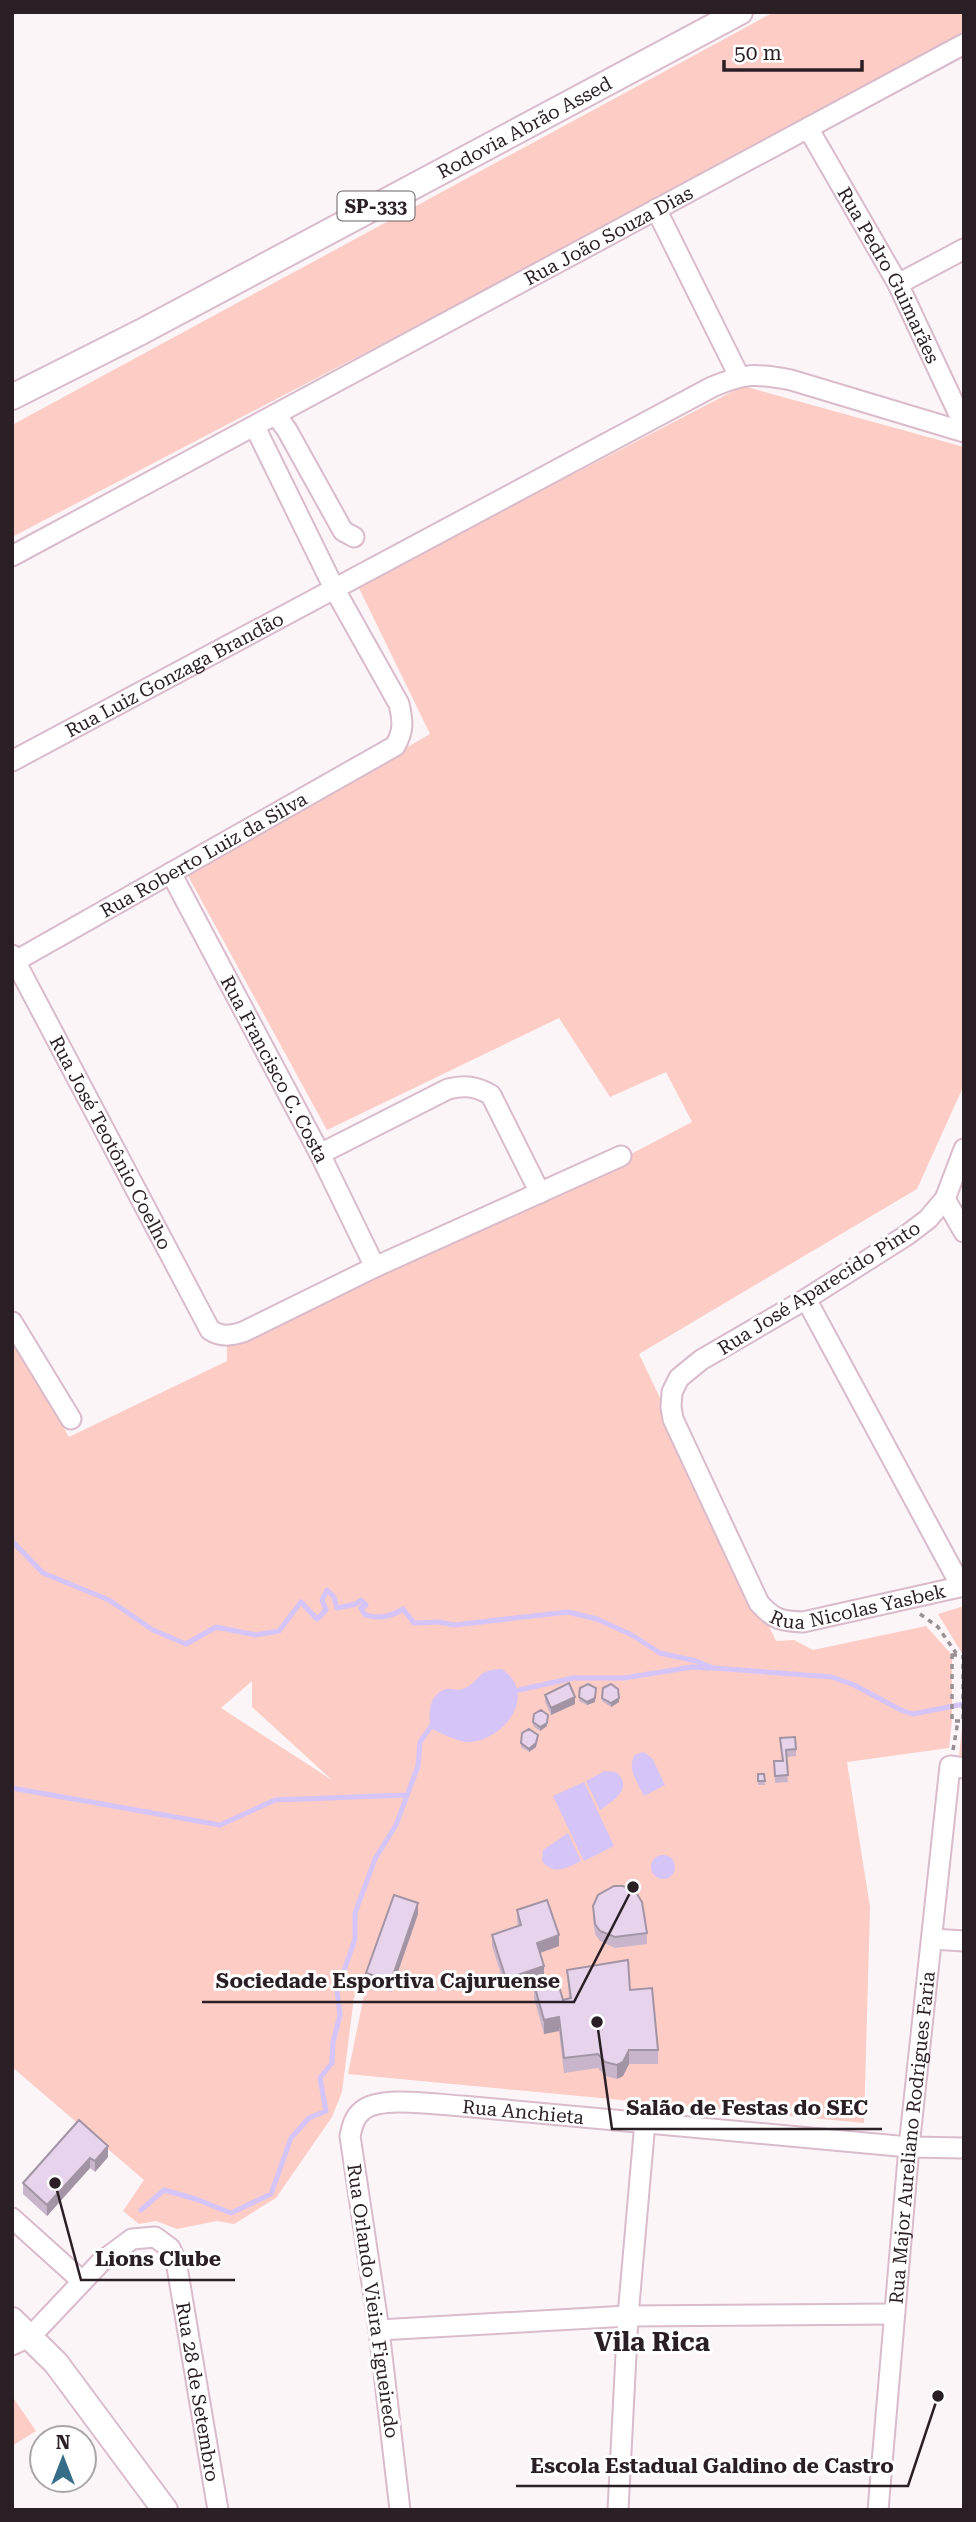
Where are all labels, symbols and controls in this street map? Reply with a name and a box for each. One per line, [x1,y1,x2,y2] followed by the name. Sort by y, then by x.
[724,28,862,72] scale bar
[734,41,782,65] text: 50 m
[433,71,615,183] street label: Rodovia Abrão Assed
[520,181,697,290] street label: Rua João Souza Dias
[833,183,945,367] street label: Rua Pedro Guimarães
[338,191,414,220] road number: SP-333
[61,607,287,742] street label: Rua Luiz Gonzaga Brandão
[96,787,312,922] street label: Rua Roberto Luiz da Silva
[216,972,334,1167] street label: Rua Francisco C. Costa
[45,1032,177,1253] street label: Rua José Teotônio Coelho
[713,1216,925,1360] street label: Rua José Aparecido Pinto
[766,1579,948,1634] street label: Rua Nicolas Yasbek
[202,1960,574,2002] callout: Sociedade Esportiva Cajuruense
[216,1969,560,1993] text: Sociedade Esportiva Cajuruense
[884,1969,939,2305] street label: Rua Major Aureliano Rodrigues Faria
[612,2087,882,2129] callout: Salão de Festas do SEC
[461,2095,586,2129] street label: Rua Anchieta
[626,2096,868,2120] text: Salão de Festas do SEC
[342,2162,404,2440] street label: Rua Orlando Vieira Figueiredo
[81,2238,235,2280] callout: Lions Clube
[95,2247,221,2271] text: Lions Clube
[172,2300,225,2483] street label: Rua 28 de Setembro
[594,2327,710,2357] district label: Vila Rica
[28,2424,98,2494] north arrow
[56,2431,71,2454] text: N
[516,2444,908,2486] callout: Escola Estadual Galdino de Castro
[530,2454,894,2478] text: Escola Estadual Galdino de Castro

